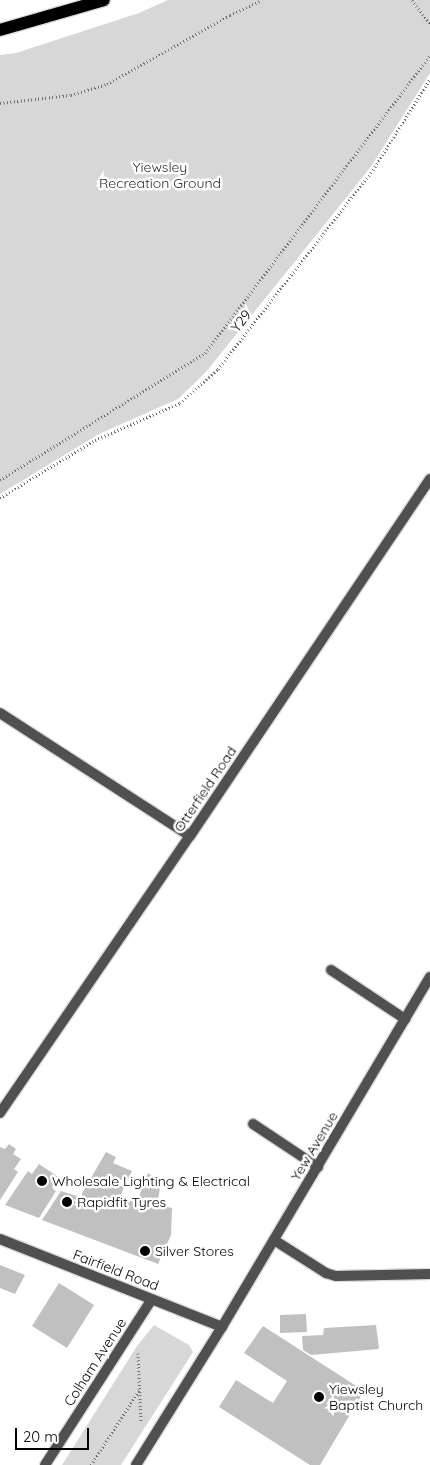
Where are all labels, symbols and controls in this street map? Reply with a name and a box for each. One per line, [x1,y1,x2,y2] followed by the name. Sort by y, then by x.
[99,159,221,192] park label: Yiewsley Recreation Ground
[227,307,255,335] street label: Y29
[170,743,240,835] street label: Otterfield Road
[287,1109,341,1183] street label: Yew Avenue
[52,1173,250,1189] place label: Wholesale Lighting & Electrical
[36,1175,48,1187] marker: Wholesale Lighting & Electrical
[77,1194,166,1210] place label: Rapidfit Tyres
[61,1196,73,1208] marker: Rapidfit Tyres
[155,1243,234,1259] place label: Silver Stores
[139,1245,151,1257] marker: Silver Stores
[71,1246,161,1294] street label: Fairfield Road
[60,1315,130,1409] street label: Colham Avenue
[329,1381,423,1414] place label: Yiewsley Baptist Church
[313,1391,325,1403] marker: Yiewsley Baptist Church
[18,1418,91,1450] scale bar
[23,1427,58,1446] text: 20 m

